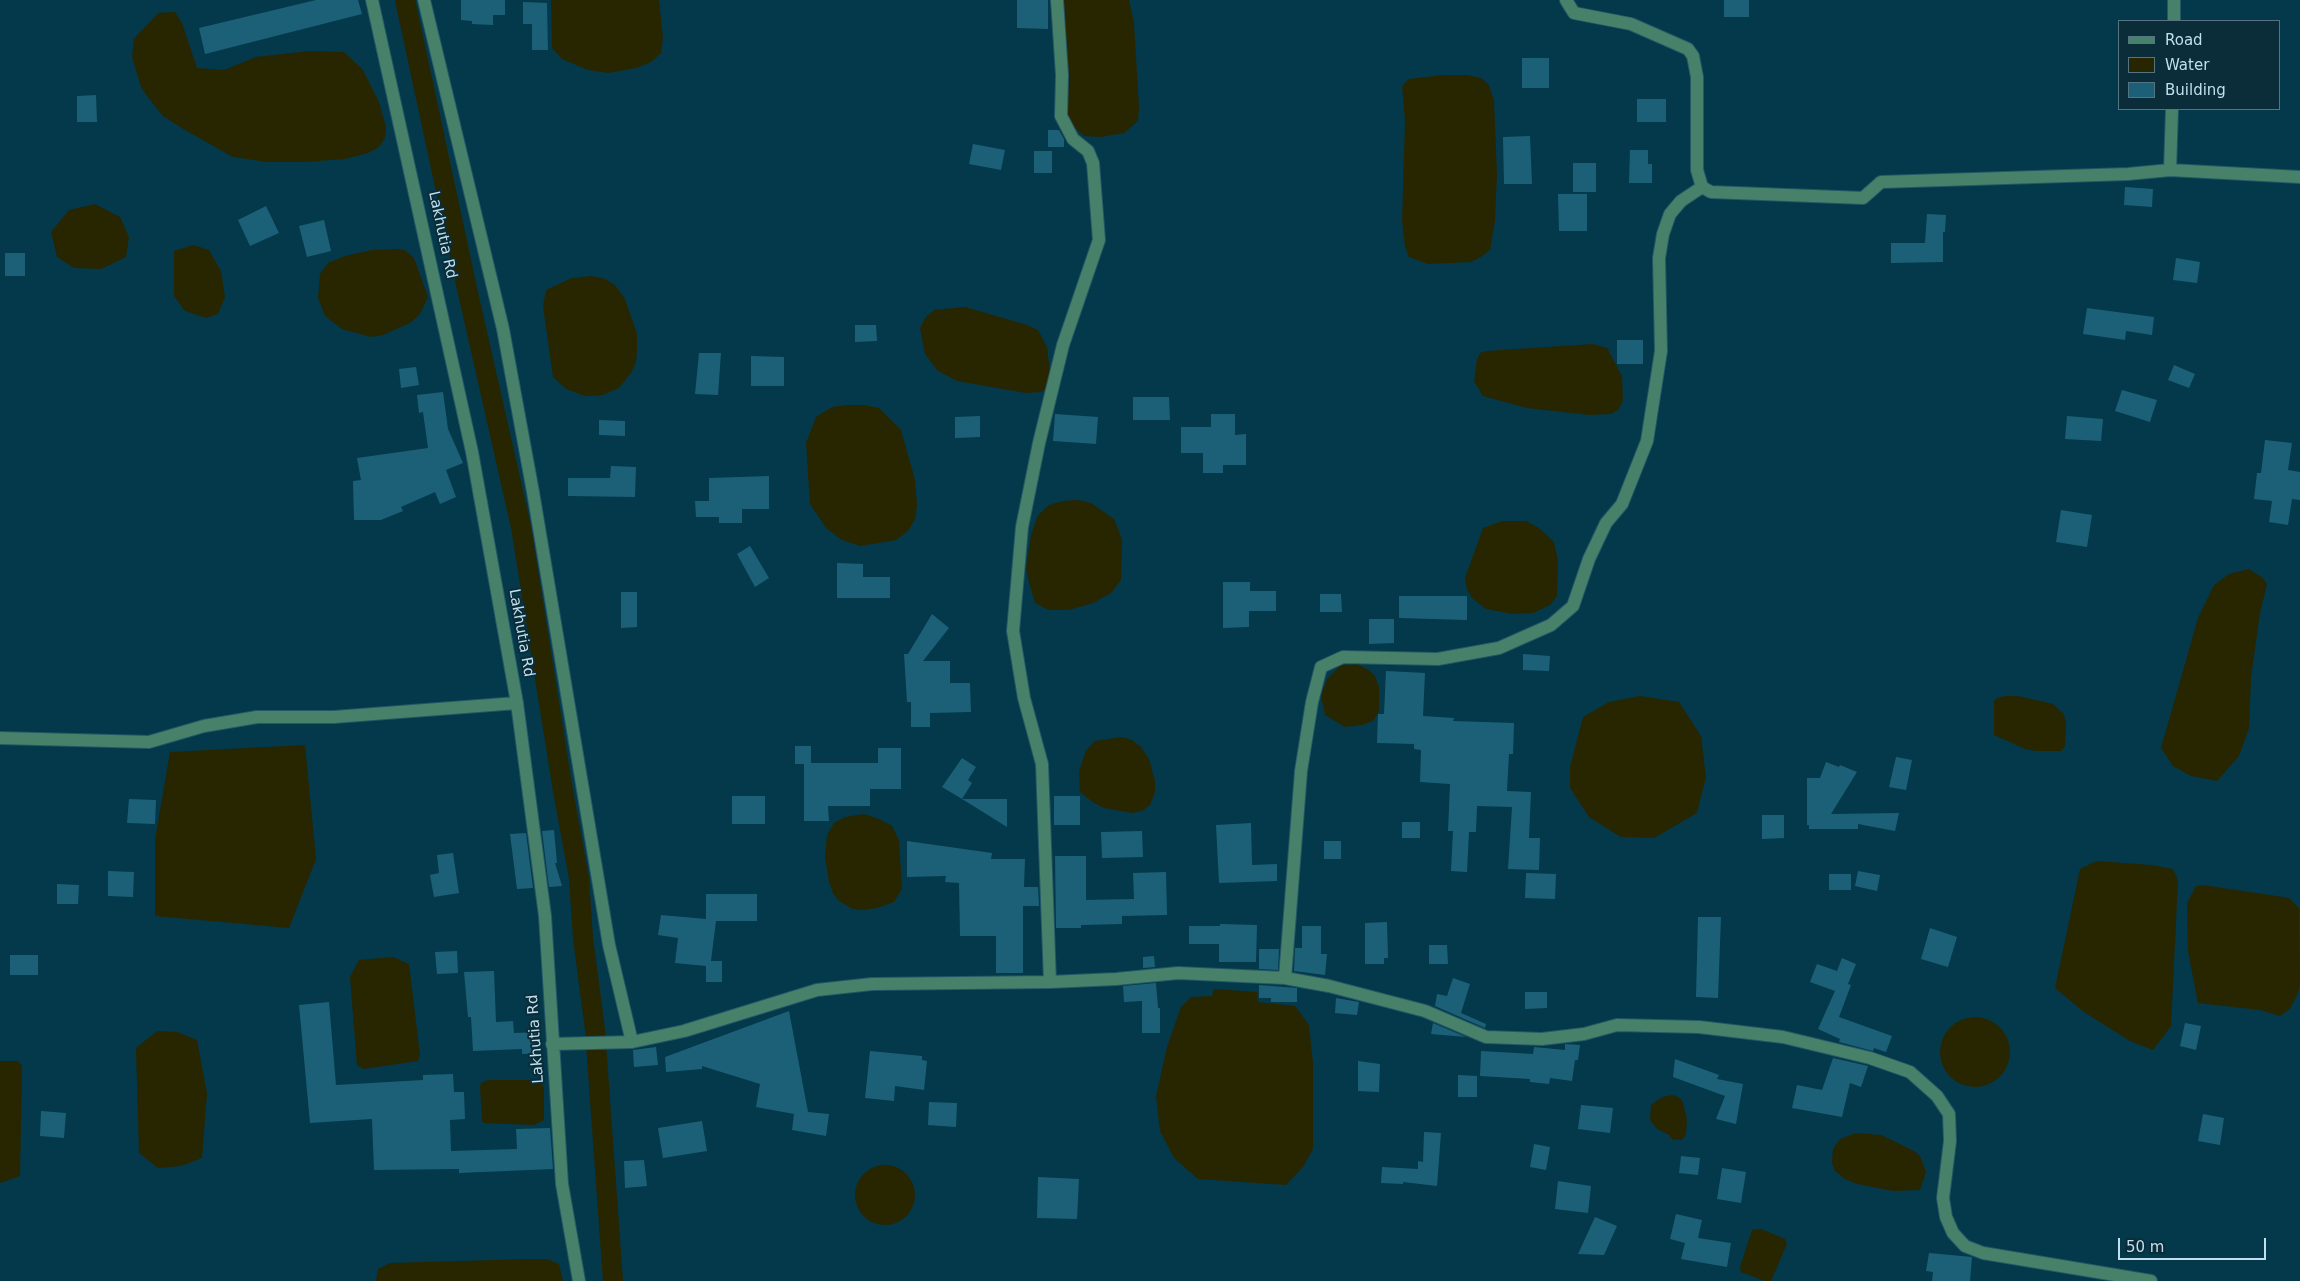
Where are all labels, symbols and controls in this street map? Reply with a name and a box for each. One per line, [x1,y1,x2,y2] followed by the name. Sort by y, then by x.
[2118,20,2280,110] legend
[2165,31,2203,49] text: Road
[2165,56,2209,74] text: Water
[2165,81,2226,99] text: Building
[424,190,460,280] street label: Lakhutia Rd
[504,588,538,678] street label: Lakhutia Rd
[524,994,548,1084] street label: Lakhutia Rd
[2120,1228,2268,1260] scale bar
[2126,1238,2164,1256] text: 50 m

